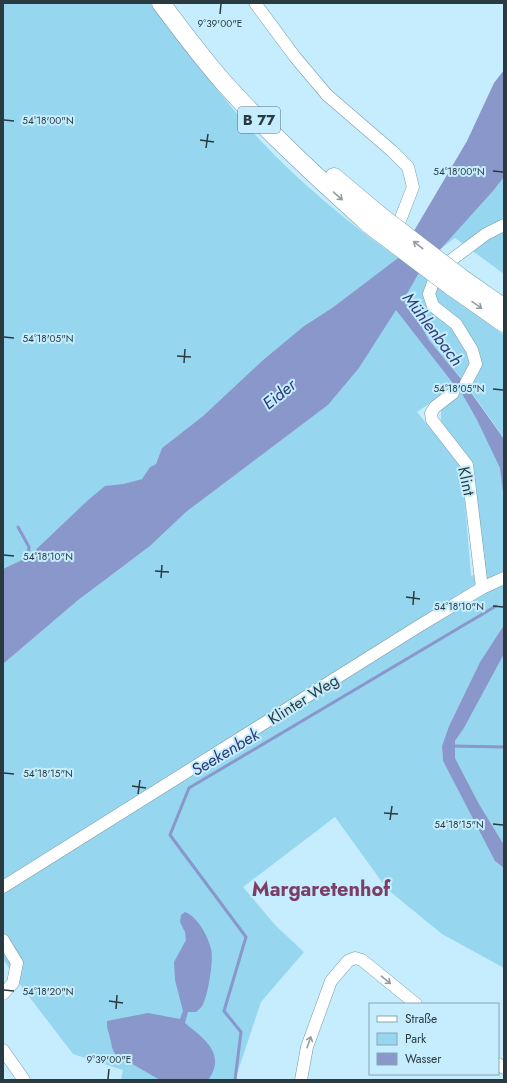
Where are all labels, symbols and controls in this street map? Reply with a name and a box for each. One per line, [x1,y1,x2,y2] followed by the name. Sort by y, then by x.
[198,16,242,31] text: 9°39'00"E
[238,107,280,133] road number: B 77
[22,113,74,128] text: 54°18'00"N
[433,164,485,179] text: 54°18'00"N
[333,192,343,201] one-way arrow
[412,240,423,249] one-way arrow
[397,287,469,371] water label: Mühlenbach
[472,301,483,309] one-way arrow
[22,331,74,346] text: 54°18'05"N
[257,372,302,415] water label: Eider
[433,381,485,396] text: 54°18'05"N
[452,464,481,498] street label: Klint
[23,549,73,564] text: 54°18'10"N
[434,599,484,614] text: 54°18'10"N
[263,669,343,730] street label: Klinter Weg
[187,722,264,782] water label: Seekenbek
[23,766,73,781] text: 54°18'15"N
[434,817,484,832] text: 54°18'15"N
[252,875,391,904] district label: Margaretenhof
[380,976,391,984] one-way arrow
[22,984,74,999] text: 54°18'20"N
[369,1003,499,1075] legend
[405,1010,437,1028] text: Straße
[405,1030,427,1048] text: Park
[306,1036,313,1049] one-way arrow
[405,1050,442,1068] text: Wasser
[87,1052,131,1067] text: 9°39'00"E

